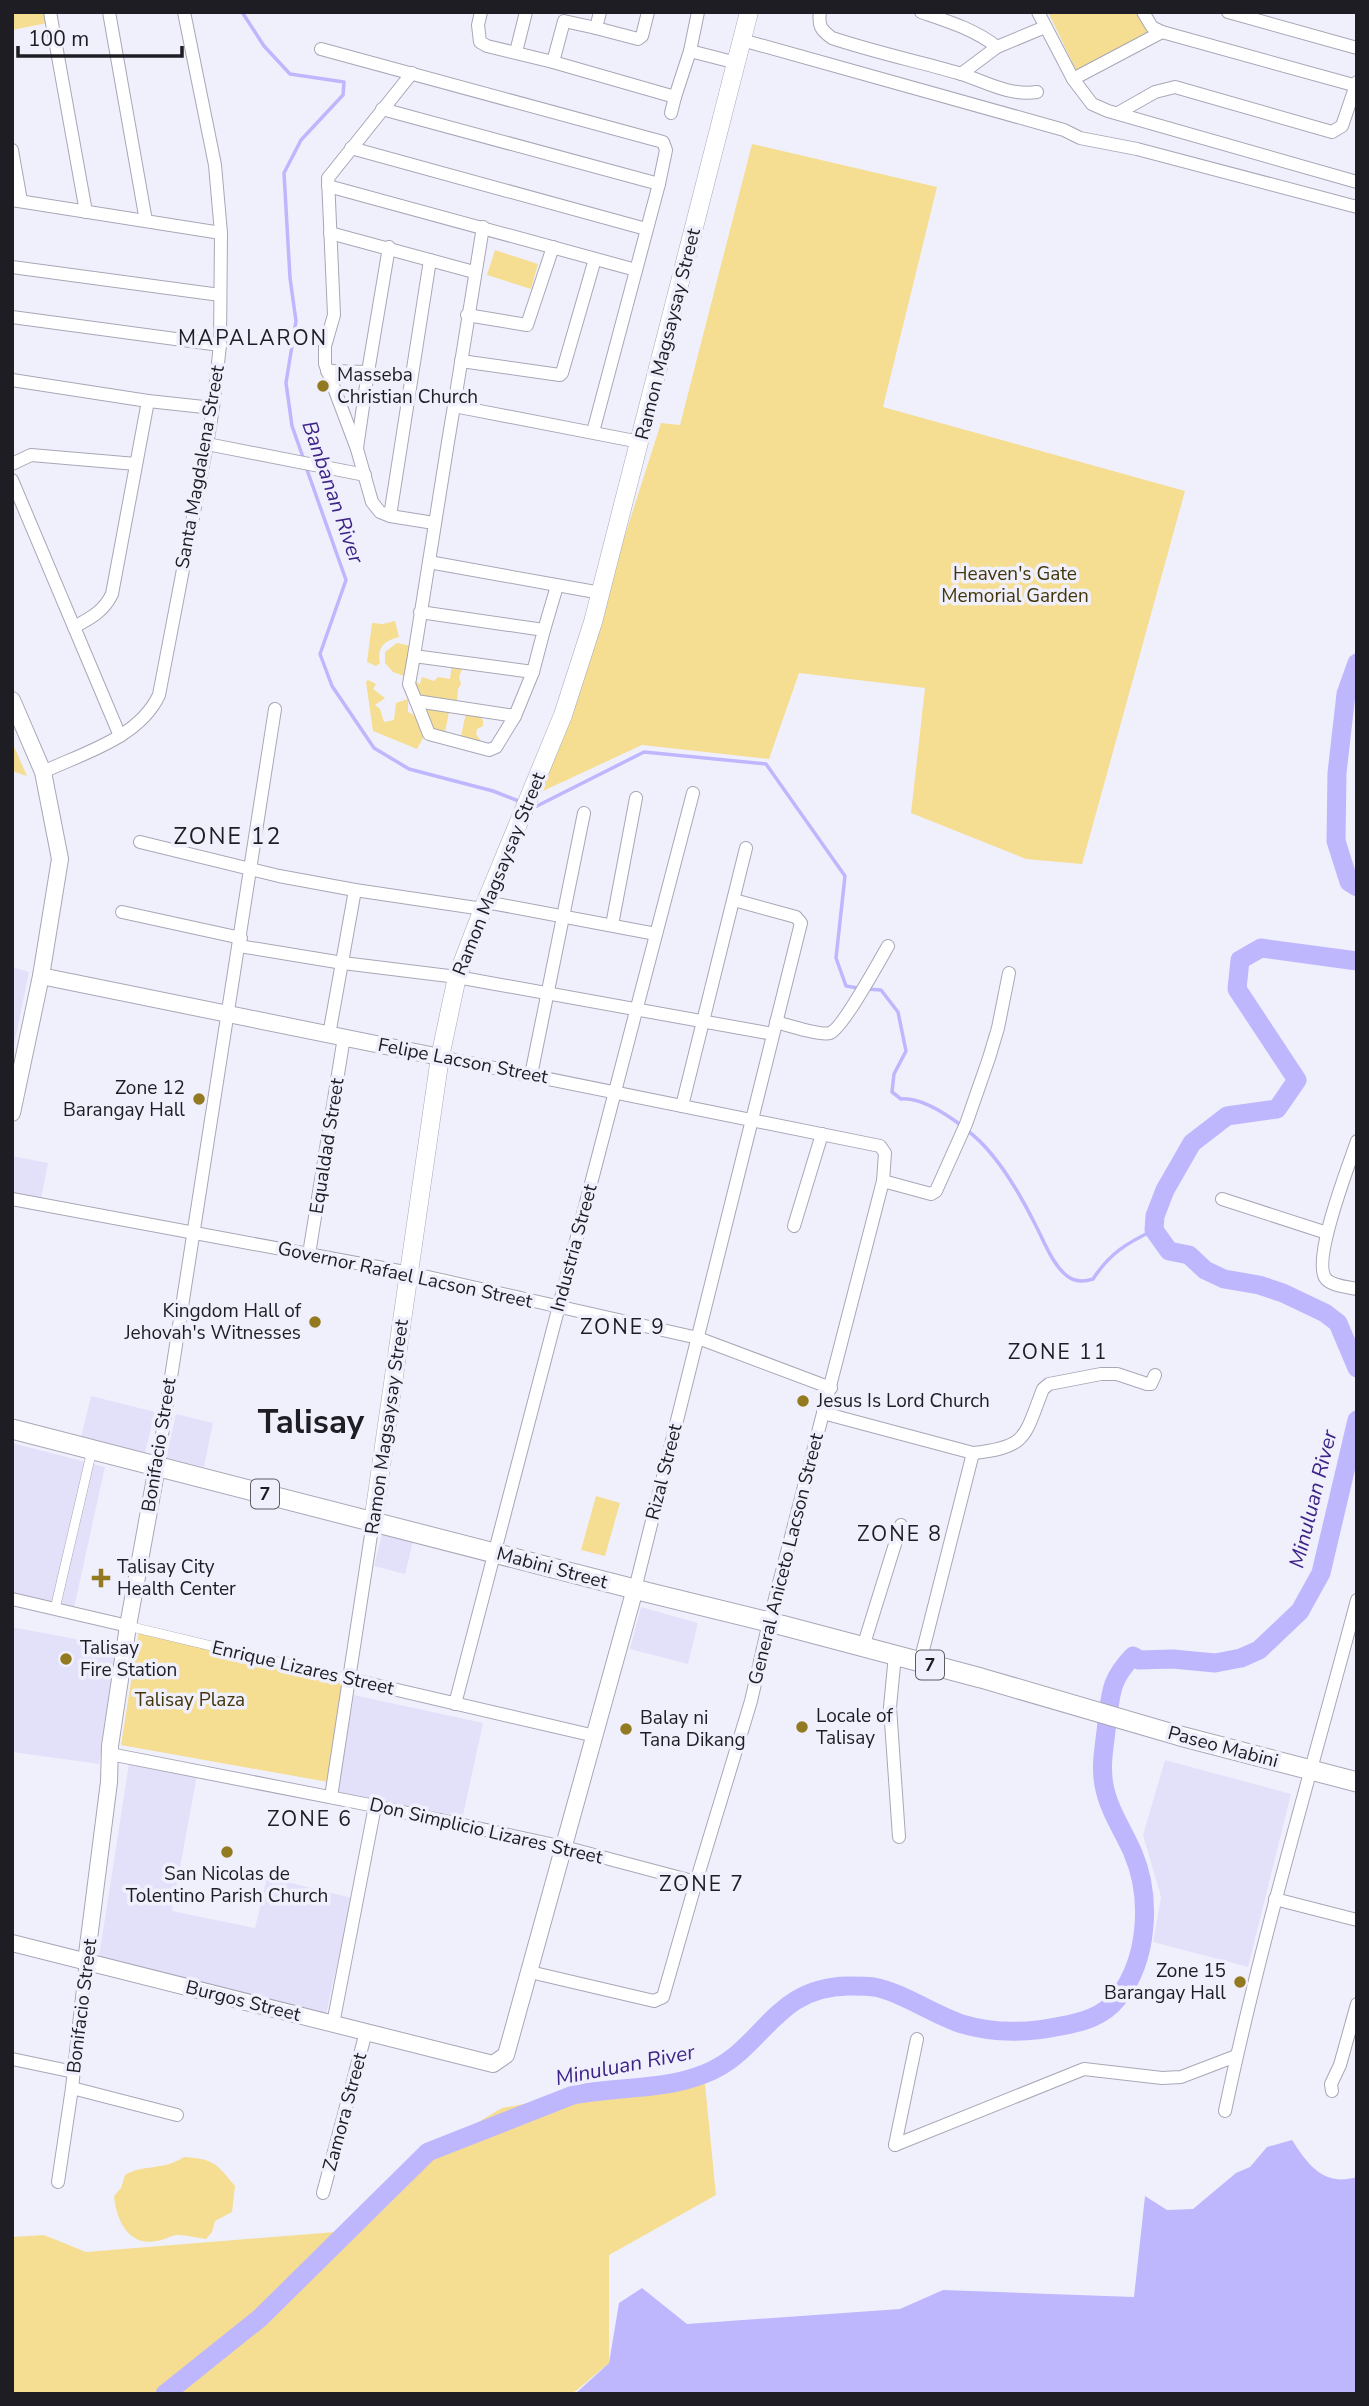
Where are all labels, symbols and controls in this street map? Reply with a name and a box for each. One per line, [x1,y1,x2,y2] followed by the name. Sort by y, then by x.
[18,14,182,58] scale bar
[28,25,89,53] text: 100 m
[629,225,707,442] street label: Ramon Magsaysay Street
[178,324,328,352] district label: MAPALARON
[337,362,478,410] place label: Masseba Christian Church
[169,363,231,571] street label: Santa Magdalena Street
[315,378,331,394] marker: Masseba Christian Church
[295,417,371,568] water label: Banbanan River
[941,561,1089,609] park label: Heaven's Gate Memorial Garden
[446,768,552,979] street label: Ramon Magsaysay Street
[174,821,282,852] district label: ZONE 12
[376,1032,551,1090] street label: Felipe Lacson Street
[63,1075,185,1123] place label: Zone 12 Barangay Hall
[303,1076,351,1216] street label: Equaldad Street
[191,1091,207,1107] marker: Zone 12 Barangay Hall
[544,1181,604,1315] street label: Industria Street
[275,1235,535,1315] street label: Governor Rafael Lacson Street
[123,1298,302,1346] place label: Kingdom Hall of Jehovah's Witnesses
[580,1313,666,1341] district label: ZONE 9
[307,1314,323,1330] marker: Kingdom Hall of Jehovah's Witnesses
[359,1317,415,1536] street label: Ramon Magsaysay Street
[1008,1338,1108,1366] district label: ZONE 11
[136,1376,182,1514] street label: Bonifacio Street
[816,1388,990,1414] place label: Jesus Is Lord Church
[795,1393,811,1409] marker: Jesus Is Lord Church
[258,1400,365,1445] district label: Talisay
[640,1421,689,1523] street label: Rizal Street
[1282,1427,1344,1571] water label: Minuluan River
[742,1430,830,1687] street label: General Aniceto Lacson Street
[251,1479,279,1508] road number: 7
[857,1520,943,1548] district label: ZONE 8
[494,1541,611,1595] street label: Mabini Street
[117,1554,236,1602] place label: Talisay City Health Center
[91,1568,111,1588] marker: Talisay City Health Center
[209,1634,397,1702] street label: Enrique Lizares Street
[80,1635,177,1683] place label: Talisay Fire Station
[916,1650,944,1680] road number: 7
[58,1651,74,1667] marker: Talisay Fire Station
[135,1687,245,1713] park label: Talisay Plaza
[816,1703,894,1751] place label: Locale of Talisay
[640,1705,746,1753] place label: Balay ni Tana Dikang
[794,1719,810,1735] marker: Locale of Talisay
[1165,1720,1281,1774] street label: Paseo Mabini
[618,1721,634,1737] marker: Balay ni Tana Dikang
[367,1791,606,1871] street label: Don Simplicio Lizares Street
[267,1805,353,1833] district label: ZONE 6
[219,1844,235,1860] marker: San Nicolas de Tolentino Parish Church
[126,1861,328,1909] place label: San Nicolas de Tolentino Parish Church
[659,1870,745,1898] district label: ZONE 7
[61,1937,103,2075] street label: Bonifacio Street
[1104,1958,1226,2006] place label: Zone 15 Barangay Hall
[183,1974,304,2028] street label: Burgos Street
[1232,1974,1248,1990] marker: Zone 15 Barangay Hall
[553,2038,697,2092] water label: Minuluan River
[317,2050,373,2174] street label: Zamora Street

